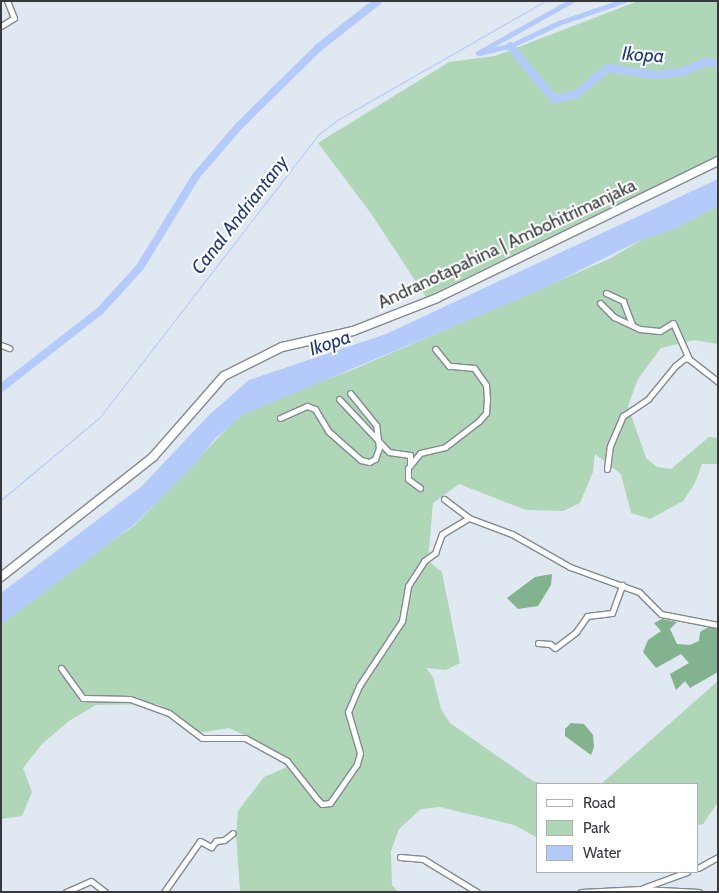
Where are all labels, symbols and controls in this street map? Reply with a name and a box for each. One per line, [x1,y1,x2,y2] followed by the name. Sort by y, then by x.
[621,42,665,68] water label: Ikopa
[187,151,293,279] water label: Canal Andriantany
[374,175,640,313] street label: Andranotapahina | Ambohitrimanjaka
[306,325,354,361] water label: Ikopa
[536,783,699,873] legend
[583,794,616,812] text: Road
[583,819,610,837] text: Park
[583,844,621,862] text: Water

